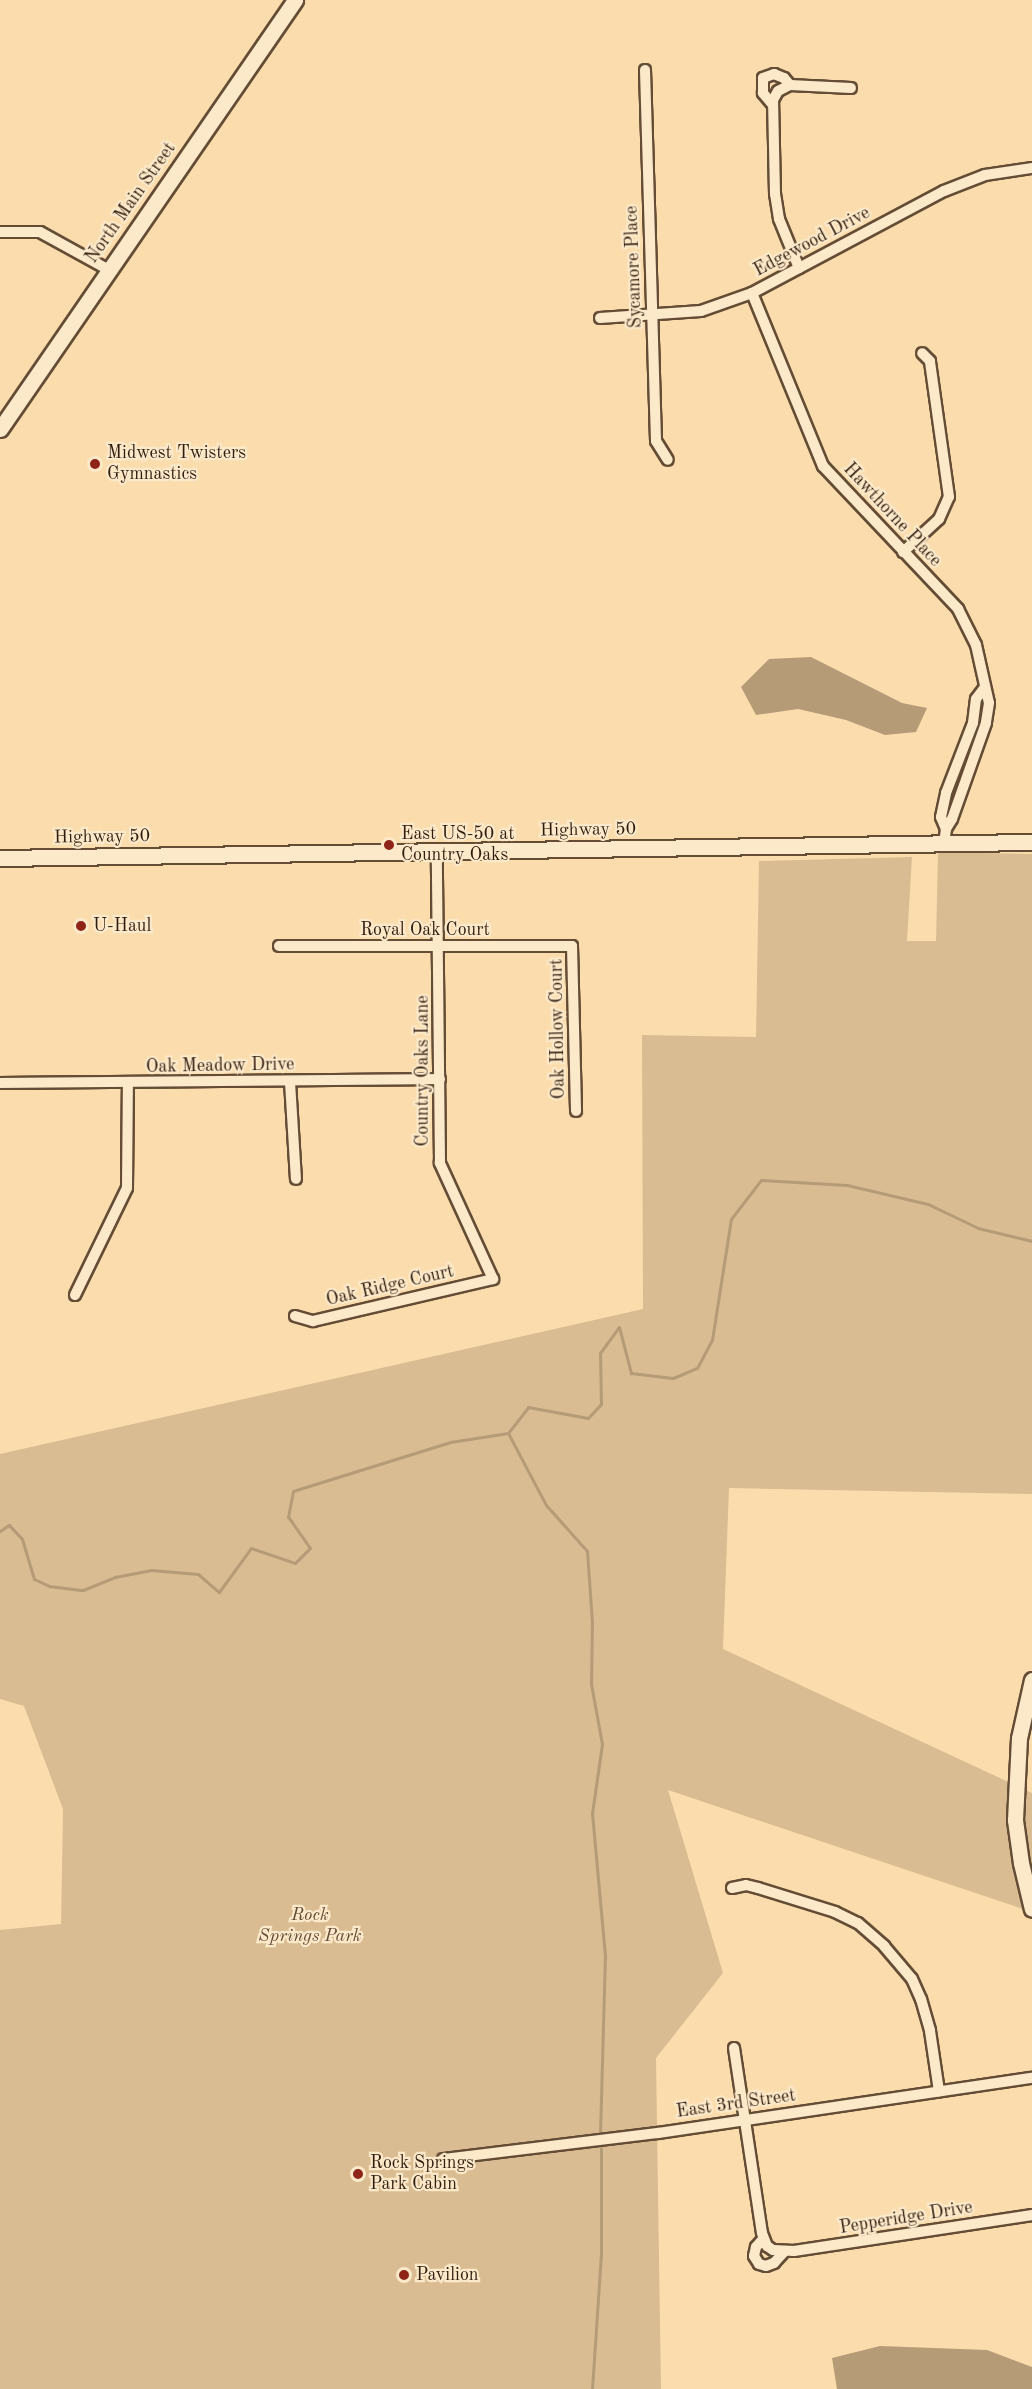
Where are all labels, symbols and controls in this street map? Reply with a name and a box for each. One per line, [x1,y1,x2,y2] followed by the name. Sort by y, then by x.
[81,138,181,268] street label: North Main Street
[750,202,874,282] street label: Edgewood Drive
[621,205,647,329] street label: Sycamore Place
[107,443,246,486] place label: Midwest Twisters Gymnastics
[88,457,102,471] marker: Midwest Twisters Gymnastics
[838,459,946,571] street label: Hawthorne Place
[540,818,636,842] street label: Highway 50
[401,824,514,866] place label: East US-50 at Country Oaks
[54,825,150,849] street label: Highway 50
[382,838,396,852] marker: East US-50 at Country Oaks
[93,915,151,937] place label: U-Haul
[74,919,88,933] marker: U-Haul
[360,919,490,941] street label: Royal Oak Court
[546,958,570,1100] street label: Oak Hollow Court
[412,995,434,1147] street label: Country Oaks Lane
[146,1054,294,1078] street label: Oak Meadow Drive
[324,1261,456,1311] street label: Oak Ridge Court
[258,1905,362,1948] park label: Rock Springs Park
[675,2085,797,2123] street label: East 3rd Street
[370,2153,474,2196] place label: Rock Springs Park Cabin
[351,2167,365,2181] marker: Rock Springs Park Cabin
[838,2197,974,2239] street label: Pepperidge Drive
[416,2264,479,2286] place label: Pavilion
[397,2268,411,2282] marker: Pavilion

